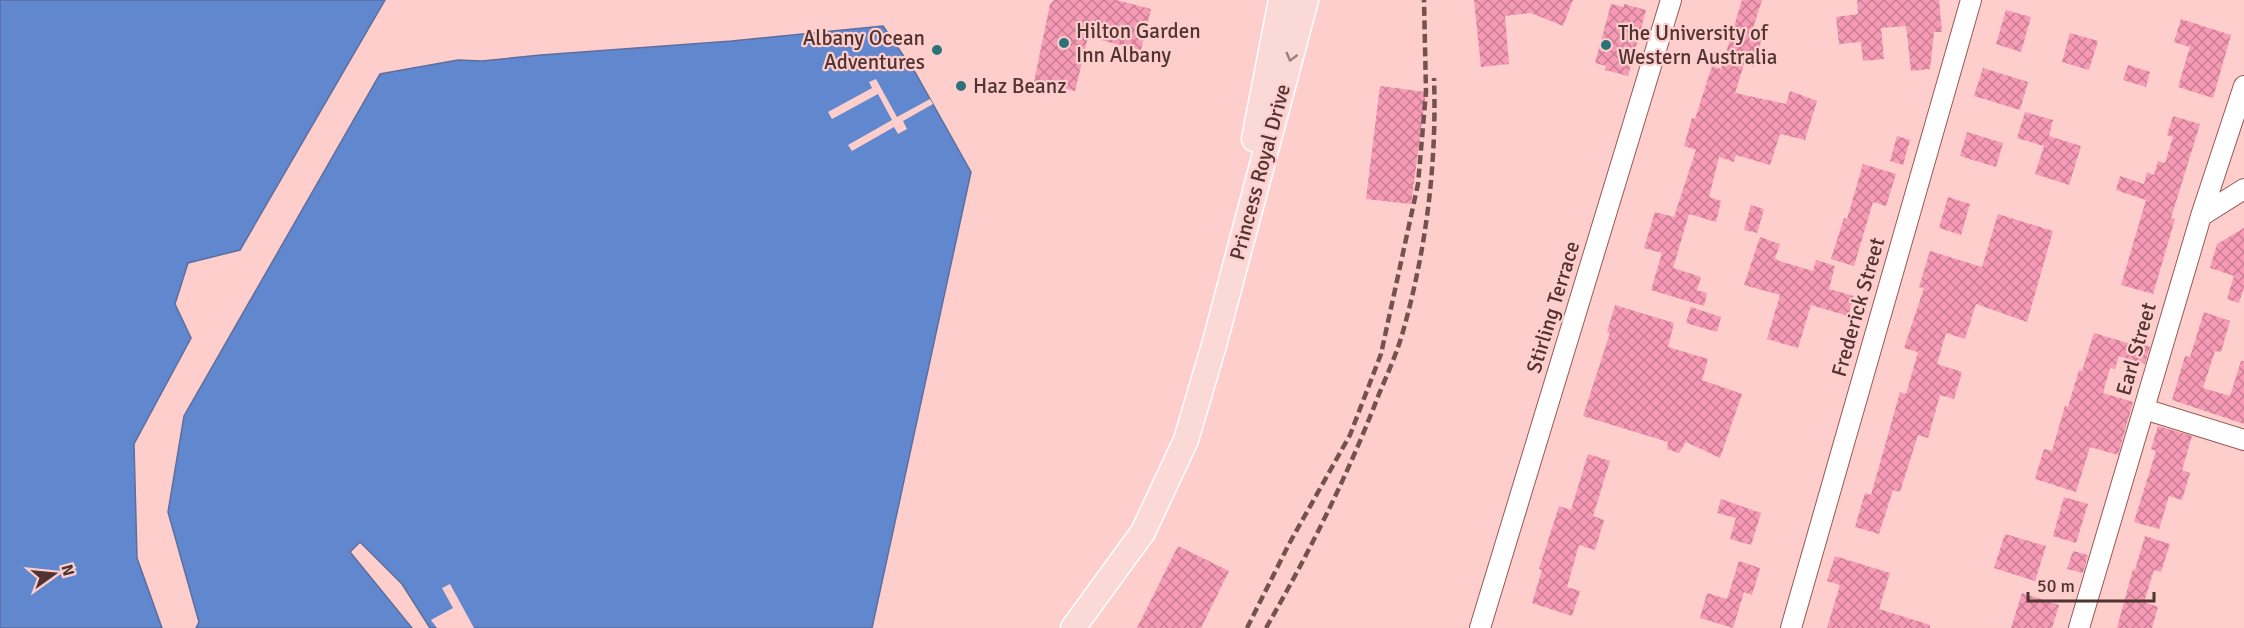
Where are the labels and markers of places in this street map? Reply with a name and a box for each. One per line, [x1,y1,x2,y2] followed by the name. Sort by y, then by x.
[1076,18,1201,68] place label: Hilton Garden Inn Albany
[1618,20,1777,70] place label: The University of Western Australia
[803,25,925,75] place label: Albany Ocean Adventures
[1057,36,1071,50] marker: Hilton Garden Inn Albany
[1599,38,1613,52] marker: The University of Western Australia
[930,43,944,57] marker: Albany Ocean Adventures
[973,73,1067,99] place label: Haz Beanz
[954,79,968,93] marker: Haz Beanz

